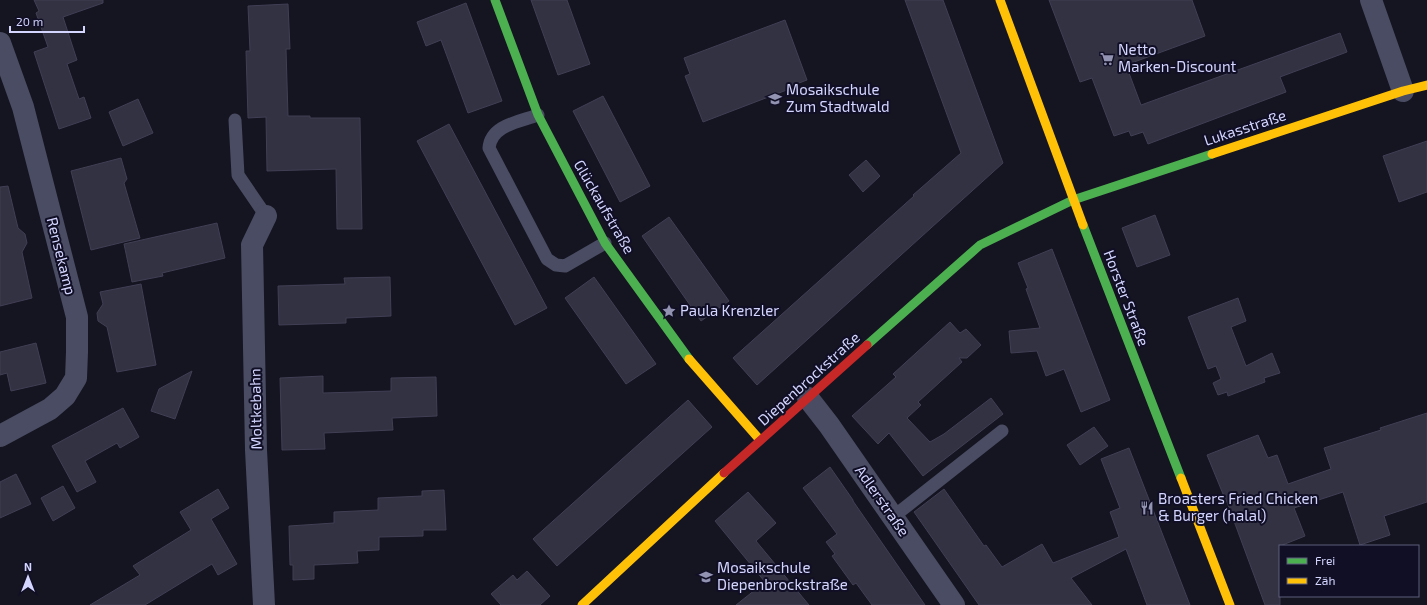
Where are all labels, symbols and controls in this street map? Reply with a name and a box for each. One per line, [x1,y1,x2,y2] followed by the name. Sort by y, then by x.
[10,8,84,34] scale bar
[16,14,43,28] text: 20 m
[1118,40,1237,75] place label: Netto Marken-Discount
[1099,51,1115,67] supermarket icon: Netto Marken-Discount
[786,80,890,115] place label: Mosaikschule Zum Stadtwald
[767,91,783,107] school or university icon: Mosaikschule Zum Stadtwald
[1201,105,1288,149] street label: Lukasstraße
[571,156,639,257] street label: Glückaufstraße
[44,215,80,296] street label: Rensekamp
[1100,247,1154,348] street label: Horster Straße
[680,301,779,319] place label: Paula Krenzler
[661,303,677,319] place icon: Paula Krenzler
[754,328,863,429] street label: Diepenbrockstraße
[245,368,265,450] street label: Moltkebahn
[852,462,914,539] street label: Adlerstraße
[1158,489,1318,524] place label: Broasters Fried Chicken & Burger (halal)
[1139,500,1155,516] restaurant icon: Broasters Fried Chicken & Burger (halal)
[1279,545,1419,597] legend
[1315,553,1335,567] text: Frei
[8,557,48,597] north arrow
[717,558,848,593] place label: Mosaikschule Diepenbrockstraße
[24,560,32,573] text: N
[698,569,714,585] school or university icon: Mosaikschule Diepenbrockstraße
[1315,573,1335,587] text: Zäh

